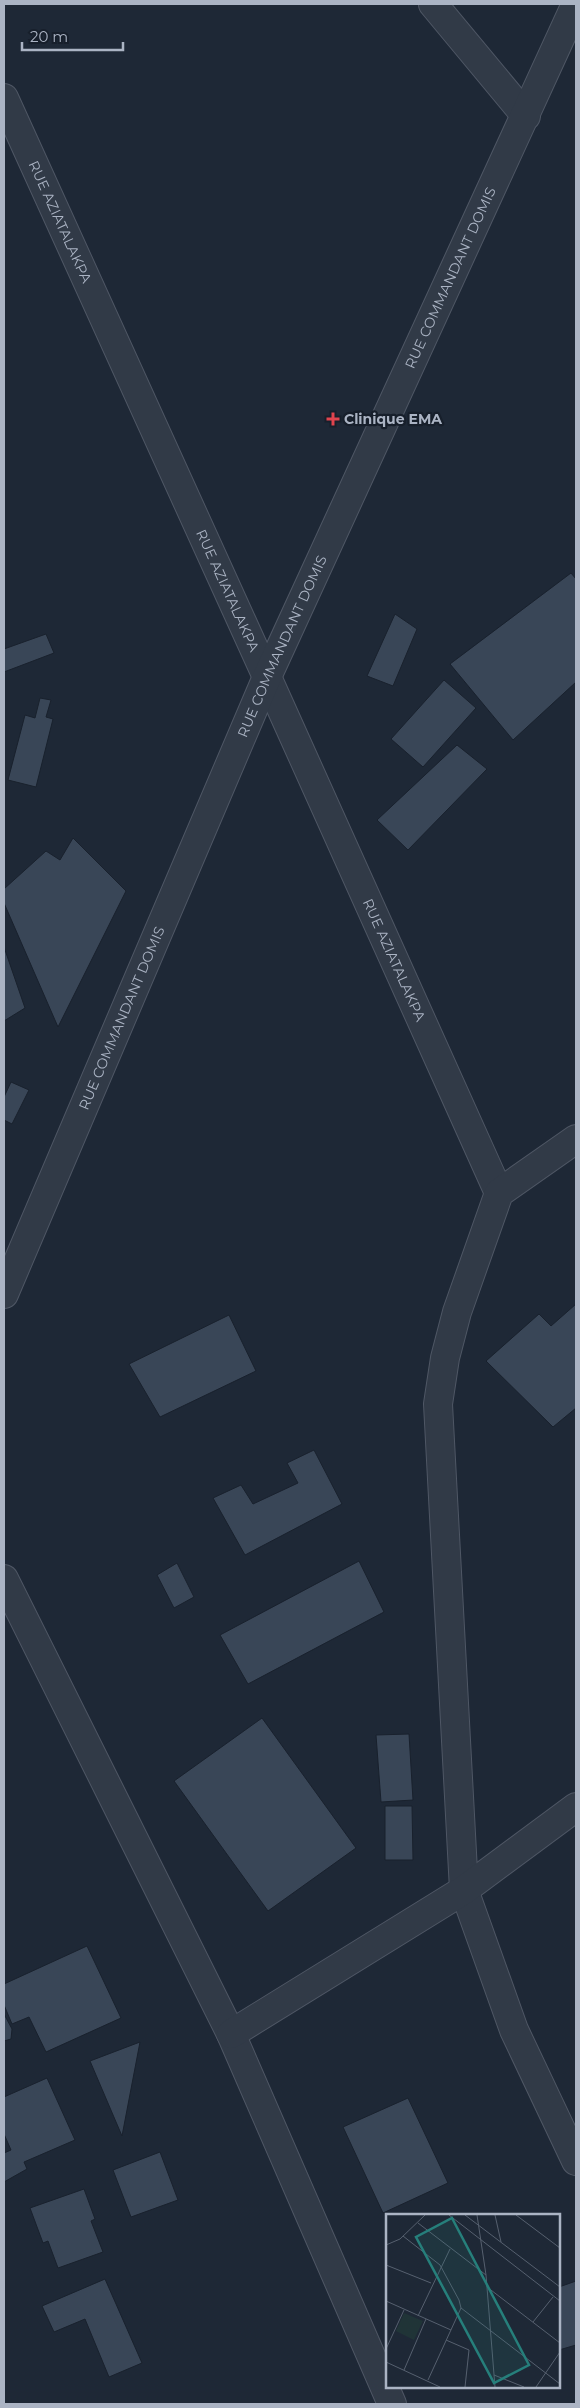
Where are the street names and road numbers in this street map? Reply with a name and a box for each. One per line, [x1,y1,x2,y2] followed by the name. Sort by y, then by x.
[25,158,96,287] street label: RUE AZIATALAKPA
[401,184,500,371] street label: RUE COMMANDANT DOMIS
[192,526,264,656] street label: RUE AZIATALAKPA
[233,552,331,740] street label: RUE COMMANDANT DOMIS
[359,896,430,1025] street label: RUE AZIATALAKPA
[75,924,169,1113] street label: RUE COMMANDANT DOMIS

